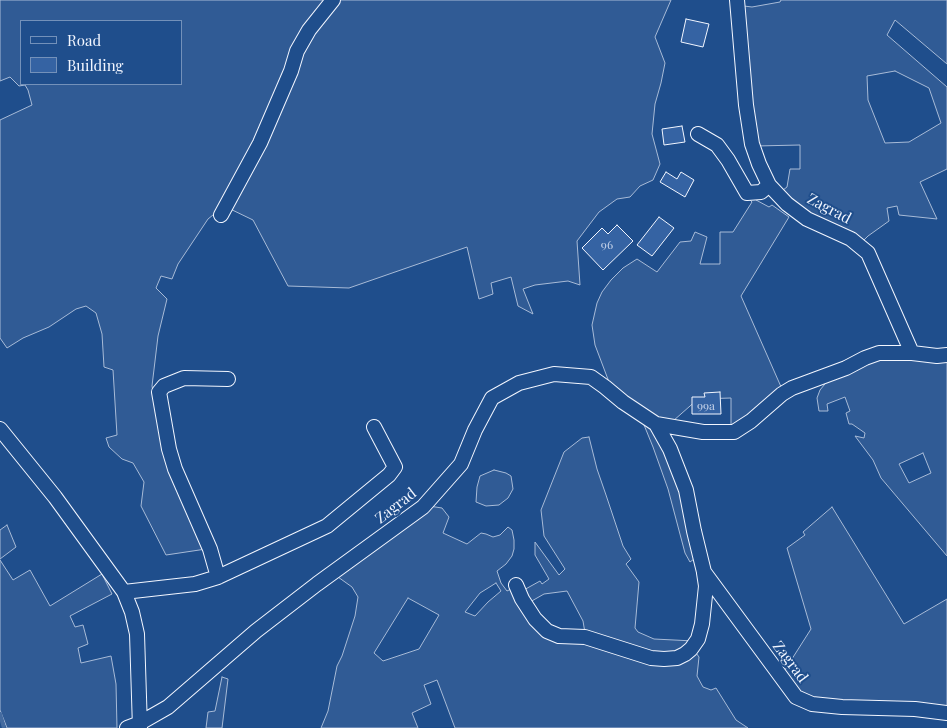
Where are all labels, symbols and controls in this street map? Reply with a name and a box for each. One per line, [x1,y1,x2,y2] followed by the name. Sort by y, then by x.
[20,20,182,85] legend
[67,30,101,50] text: Road
[67,55,123,75] text: Building
[804,190,854,228] street label: Zagrad
[601,238,613,252] house number: 96
[697,399,715,413] house number: 99a
[372,484,420,528] street label: Zagrad
[769,638,811,686] street label: Zagrad

